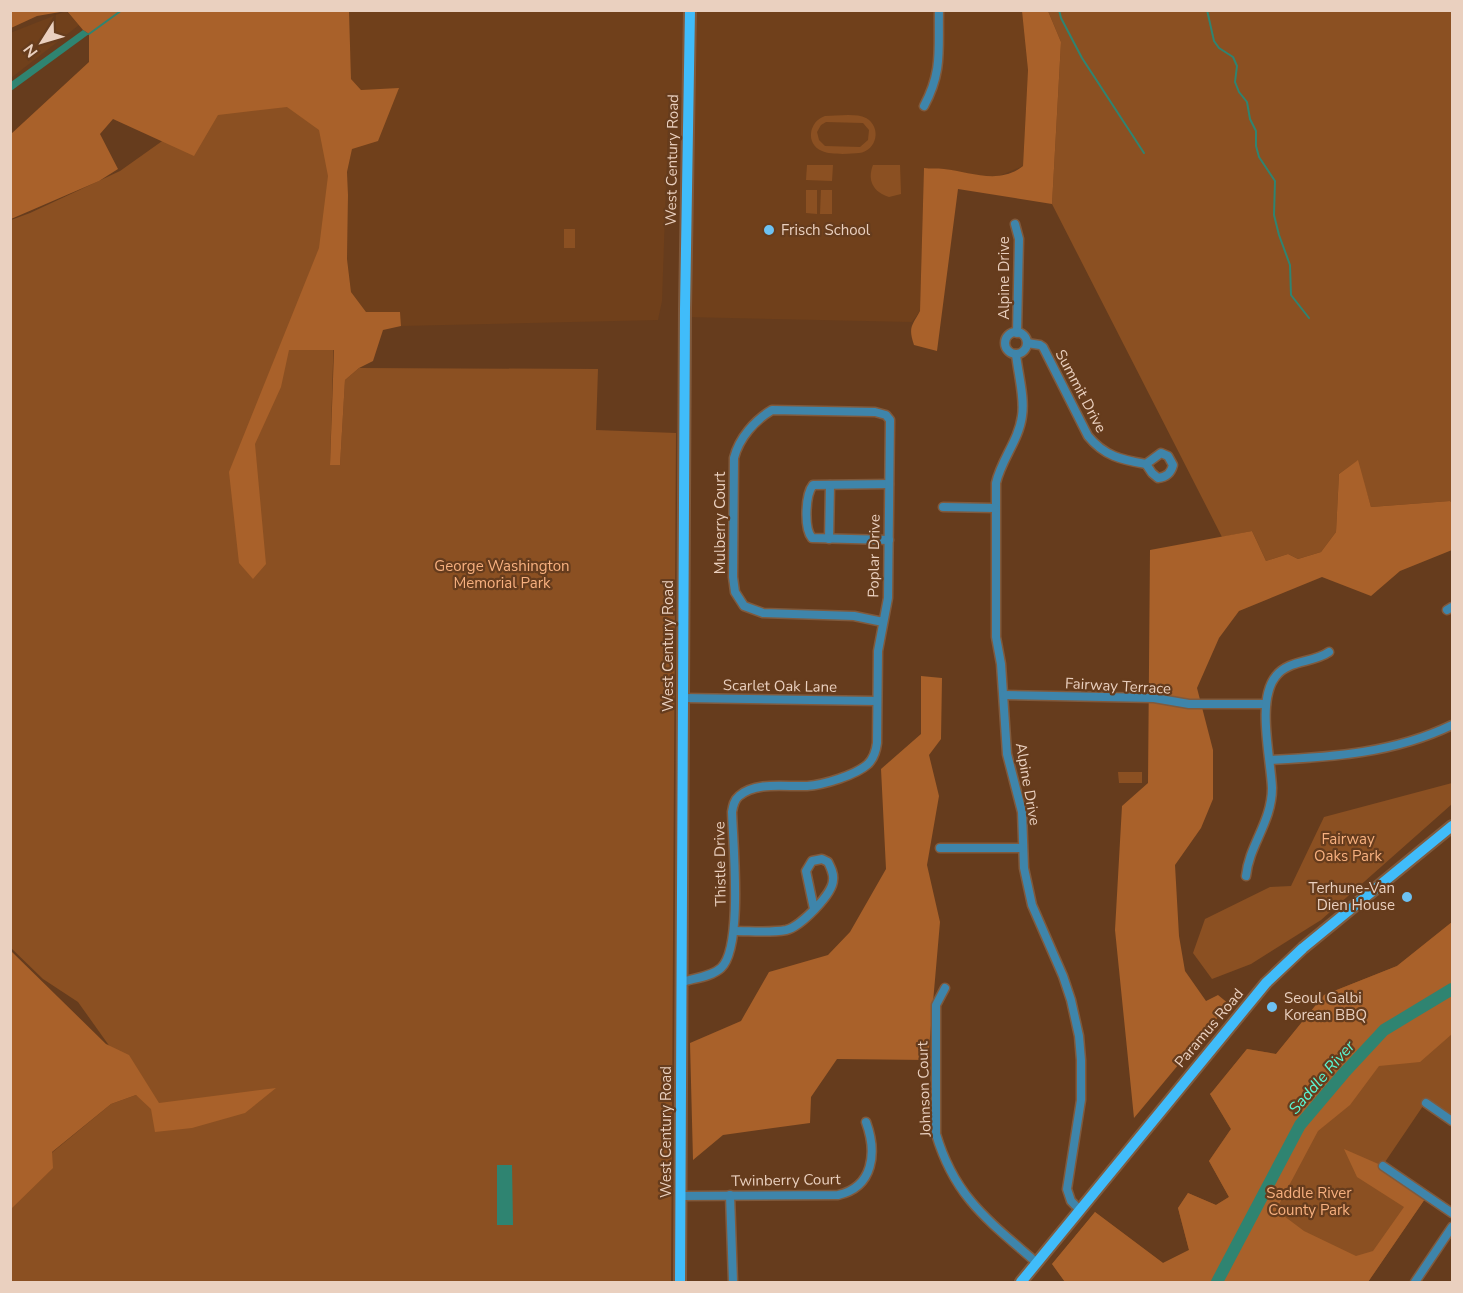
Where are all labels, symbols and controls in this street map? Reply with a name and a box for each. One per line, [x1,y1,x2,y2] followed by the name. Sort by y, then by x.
[12,12,72,72] north arrow
[18,39,43,62] text: N
[661,94,683,226] street label: West Century Road
[781,220,871,240] place label: Frisch School
[762,223,776,237] marker: Frisch School
[994,236,1014,320] street label: Alpine Drive
[1051,346,1111,436] street label: Summit Drive
[710,471,730,574] street label: Mulberry Court
[863,514,885,598] street label: Poplar Drive
[434,556,570,593] park label: George Washington Memorial Park
[658,580,678,712] street label: West Century Road
[1064,673,1172,699] street label: Fairway Terrace
[723,675,837,697] street label: Scarlet Oak Lane
[1011,741,1045,827] street label: Alpine Drive
[709,821,731,907] street label: Thistle Drive
[1314,829,1382,866] park label: Fairway Oaks Park
[1309,878,1395,915] place label: Terhune-Van Dien House
[1400,890,1414,904] marker: Terhune-Van Dien House
[1170,984,1248,1072] street label: Paramus Road
[1284,988,1367,1025] place label: Seoul Galbi Korean BBQ
[1265,1000,1279,1014] marker: Seoul Galbi Korean BBQ
[1284,1035,1361,1119] water label: Saddle River
[912,1040,936,1138] street label: Johnson Court
[656,1066,676,1198] street label: West Century Road
[731,1169,842,1191] street label: Twinberry Court
[1266,1183,1352,1220] park label: Saddle River County Park

